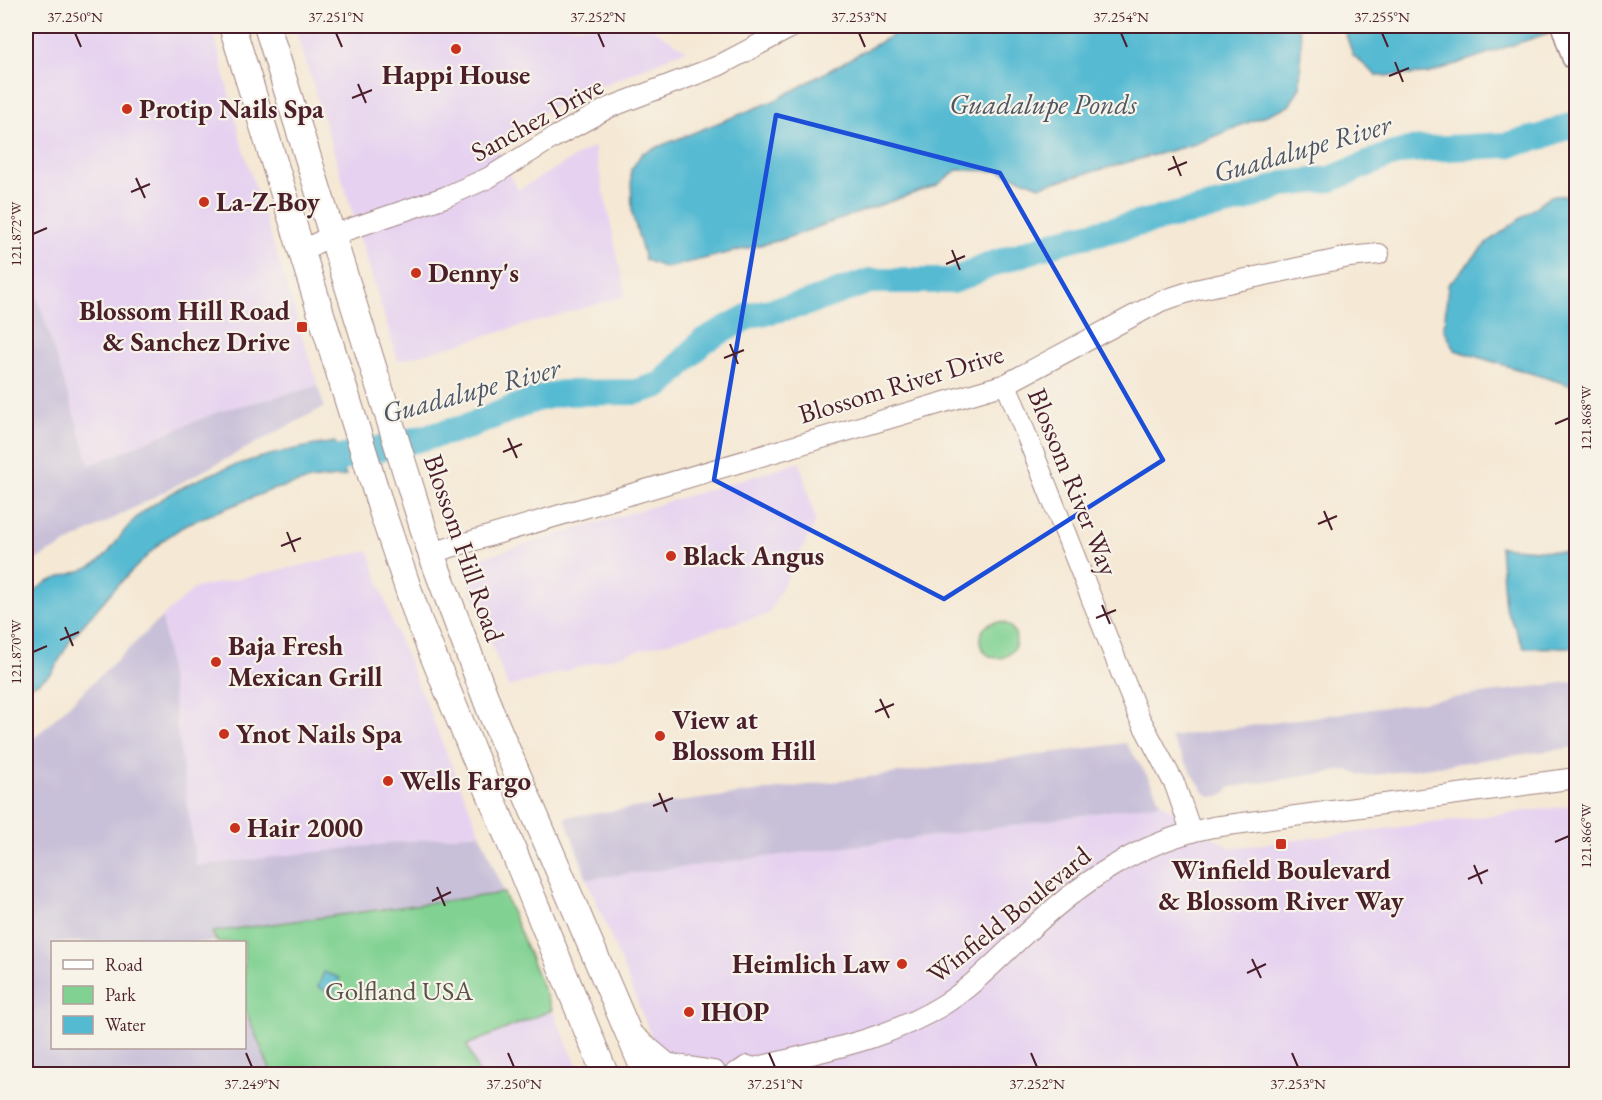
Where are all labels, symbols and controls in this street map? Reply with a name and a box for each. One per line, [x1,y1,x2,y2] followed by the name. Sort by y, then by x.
[47,7,103,26] text: 37.250°N
[308,7,364,26] text: 37.251°N
[570,7,626,26] text: 37.252°N
[831,7,887,26] text: 37.253°N
[1093,7,1149,26] text: 37.254°N
[1354,7,1410,26] text: 37.255°N
[449,42,463,56] marker: Happi House
[382,57,530,92] place label: Happi House
[464,68,609,169] street label: Sanchez Drive
[949,86,1137,122] water label: Guadalupe Ponds
[139,91,324,126] place label: Protip Nails Spa
[120,102,134,116] marker: Protip Nails Spa
[1209,105,1396,191] water label: Guadalupe River
[216,184,321,219] place label: La-Z-Boy
[197,195,211,209] marker: La-Z-Boy
[6,201,25,266] text: 121.872°W
[428,255,519,290] place label: Denny's
[409,266,423,280] marker: Denny's
[79,293,290,359] place label: Blossom Hill Road & Sanchez Drive
[295,320,309,334] marker: Blossom Hill Road & Sanchez Drive
[794,336,1008,431] street label: Blossom River Drive
[378,349,566,431] water label: Guadalupe River
[1020,383,1127,581] street label: Blossom River Way
[1576,385,1595,450] text: 121.868°W
[416,449,513,647] street label: Blossom Hill Road
[683,538,824,573] place label: Black Angus
[664,549,678,563] marker: Black Angus
[6,619,25,684] text: 121.870°W
[228,628,383,694] place label: Baja Fresh Mexican Grill
[209,655,223,669] marker: Baja Fresh Mexican Grill
[672,702,816,768] place label: View at Blossom Hill
[236,716,402,751] place label: Ynot Nails Spa
[217,727,231,741] marker: Ynot Nails Spa
[653,729,667,743] marker: View at Blossom Hill
[400,763,531,798] place label: Wells Fargo
[381,774,395,788] marker: Wells Fargo
[1576,803,1595,868] text: 121.866°W
[247,810,363,845] place label: Hair 2000
[228,821,242,835] marker: Hair 2000
[1274,837,1288,851] marker: Winfield Boulevard & Blossom River Way
[920,838,1098,991] street label: Winfield Boulevard
[1158,852,1405,918] place label: Winfield Boulevard & Blossom River Way
[51,941,246,1049] legend
[732,946,891,981] place label: Heimlich Law
[105,953,144,976] text: Road
[895,957,909,971] marker: Heimlich Law
[325,973,473,1008] park label: Golfland USA
[105,983,136,1006] text: Park
[701,994,769,1029] place label: IHOP
[682,1005,696,1019] marker: IHOP
[105,1013,146,1036] text: Water
[224,1074,280,1093] text: 37.249°N
[486,1074,542,1093] text: 37.250°N
[747,1074,803,1093] text: 37.251°N
[1009,1074,1065,1093] text: 37.252°N
[1270,1074,1326,1093] text: 37.253°N

